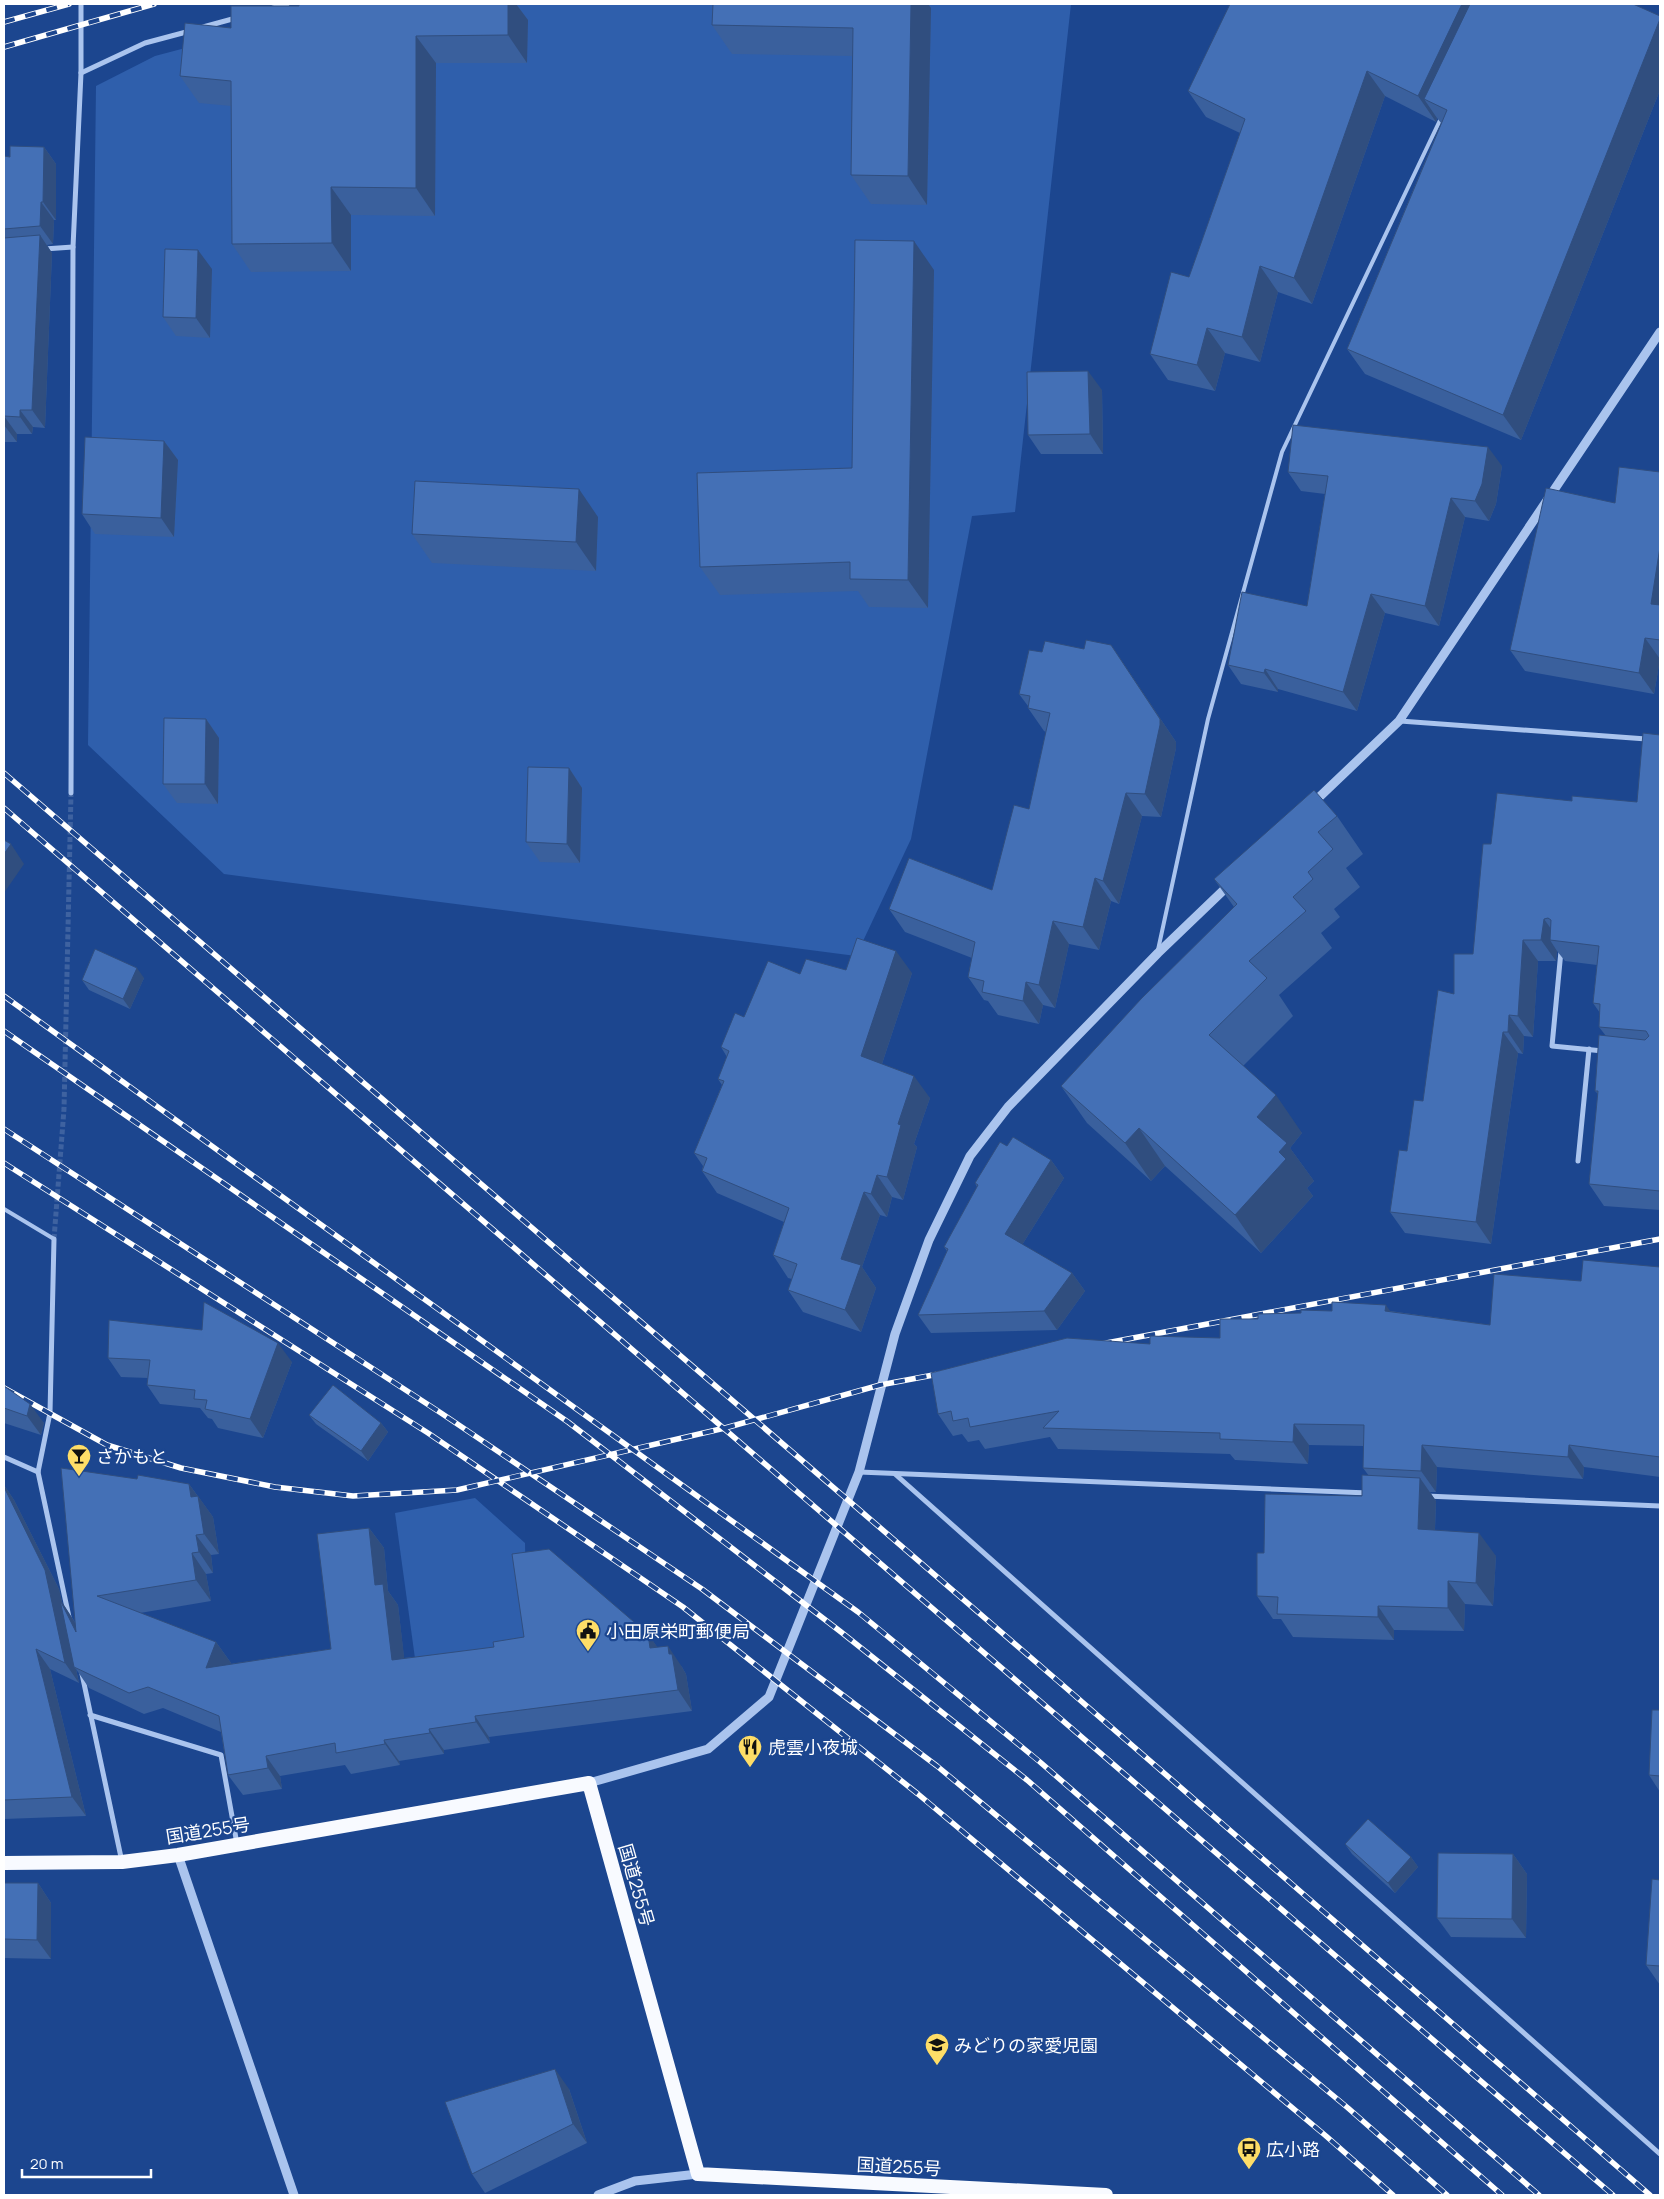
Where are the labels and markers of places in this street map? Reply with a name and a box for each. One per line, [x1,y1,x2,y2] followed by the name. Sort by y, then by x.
[66,1443,92,1477] bar icon: さかもと
[96,1444,168,1468] place label: さかもと
[575,1618,601,1652] public building icon: 小田原栄町郵便局
[606,1619,750,1643] place label: 小田原栄町郵便局
[737,1734,763,1768] restaurant icon: 虎雲小夜城
[768,1735,858,1759] place label: 虎雲小夜城
[924,2032,950,2066] school or university icon: みどりの家愛児園
[954,2033,1098,2057] place label: みどりの家愛児園
[1236,2136,1262,2170] bus stop icon: 広小路
[1266,2137,1320,2161] place label: 広小路

